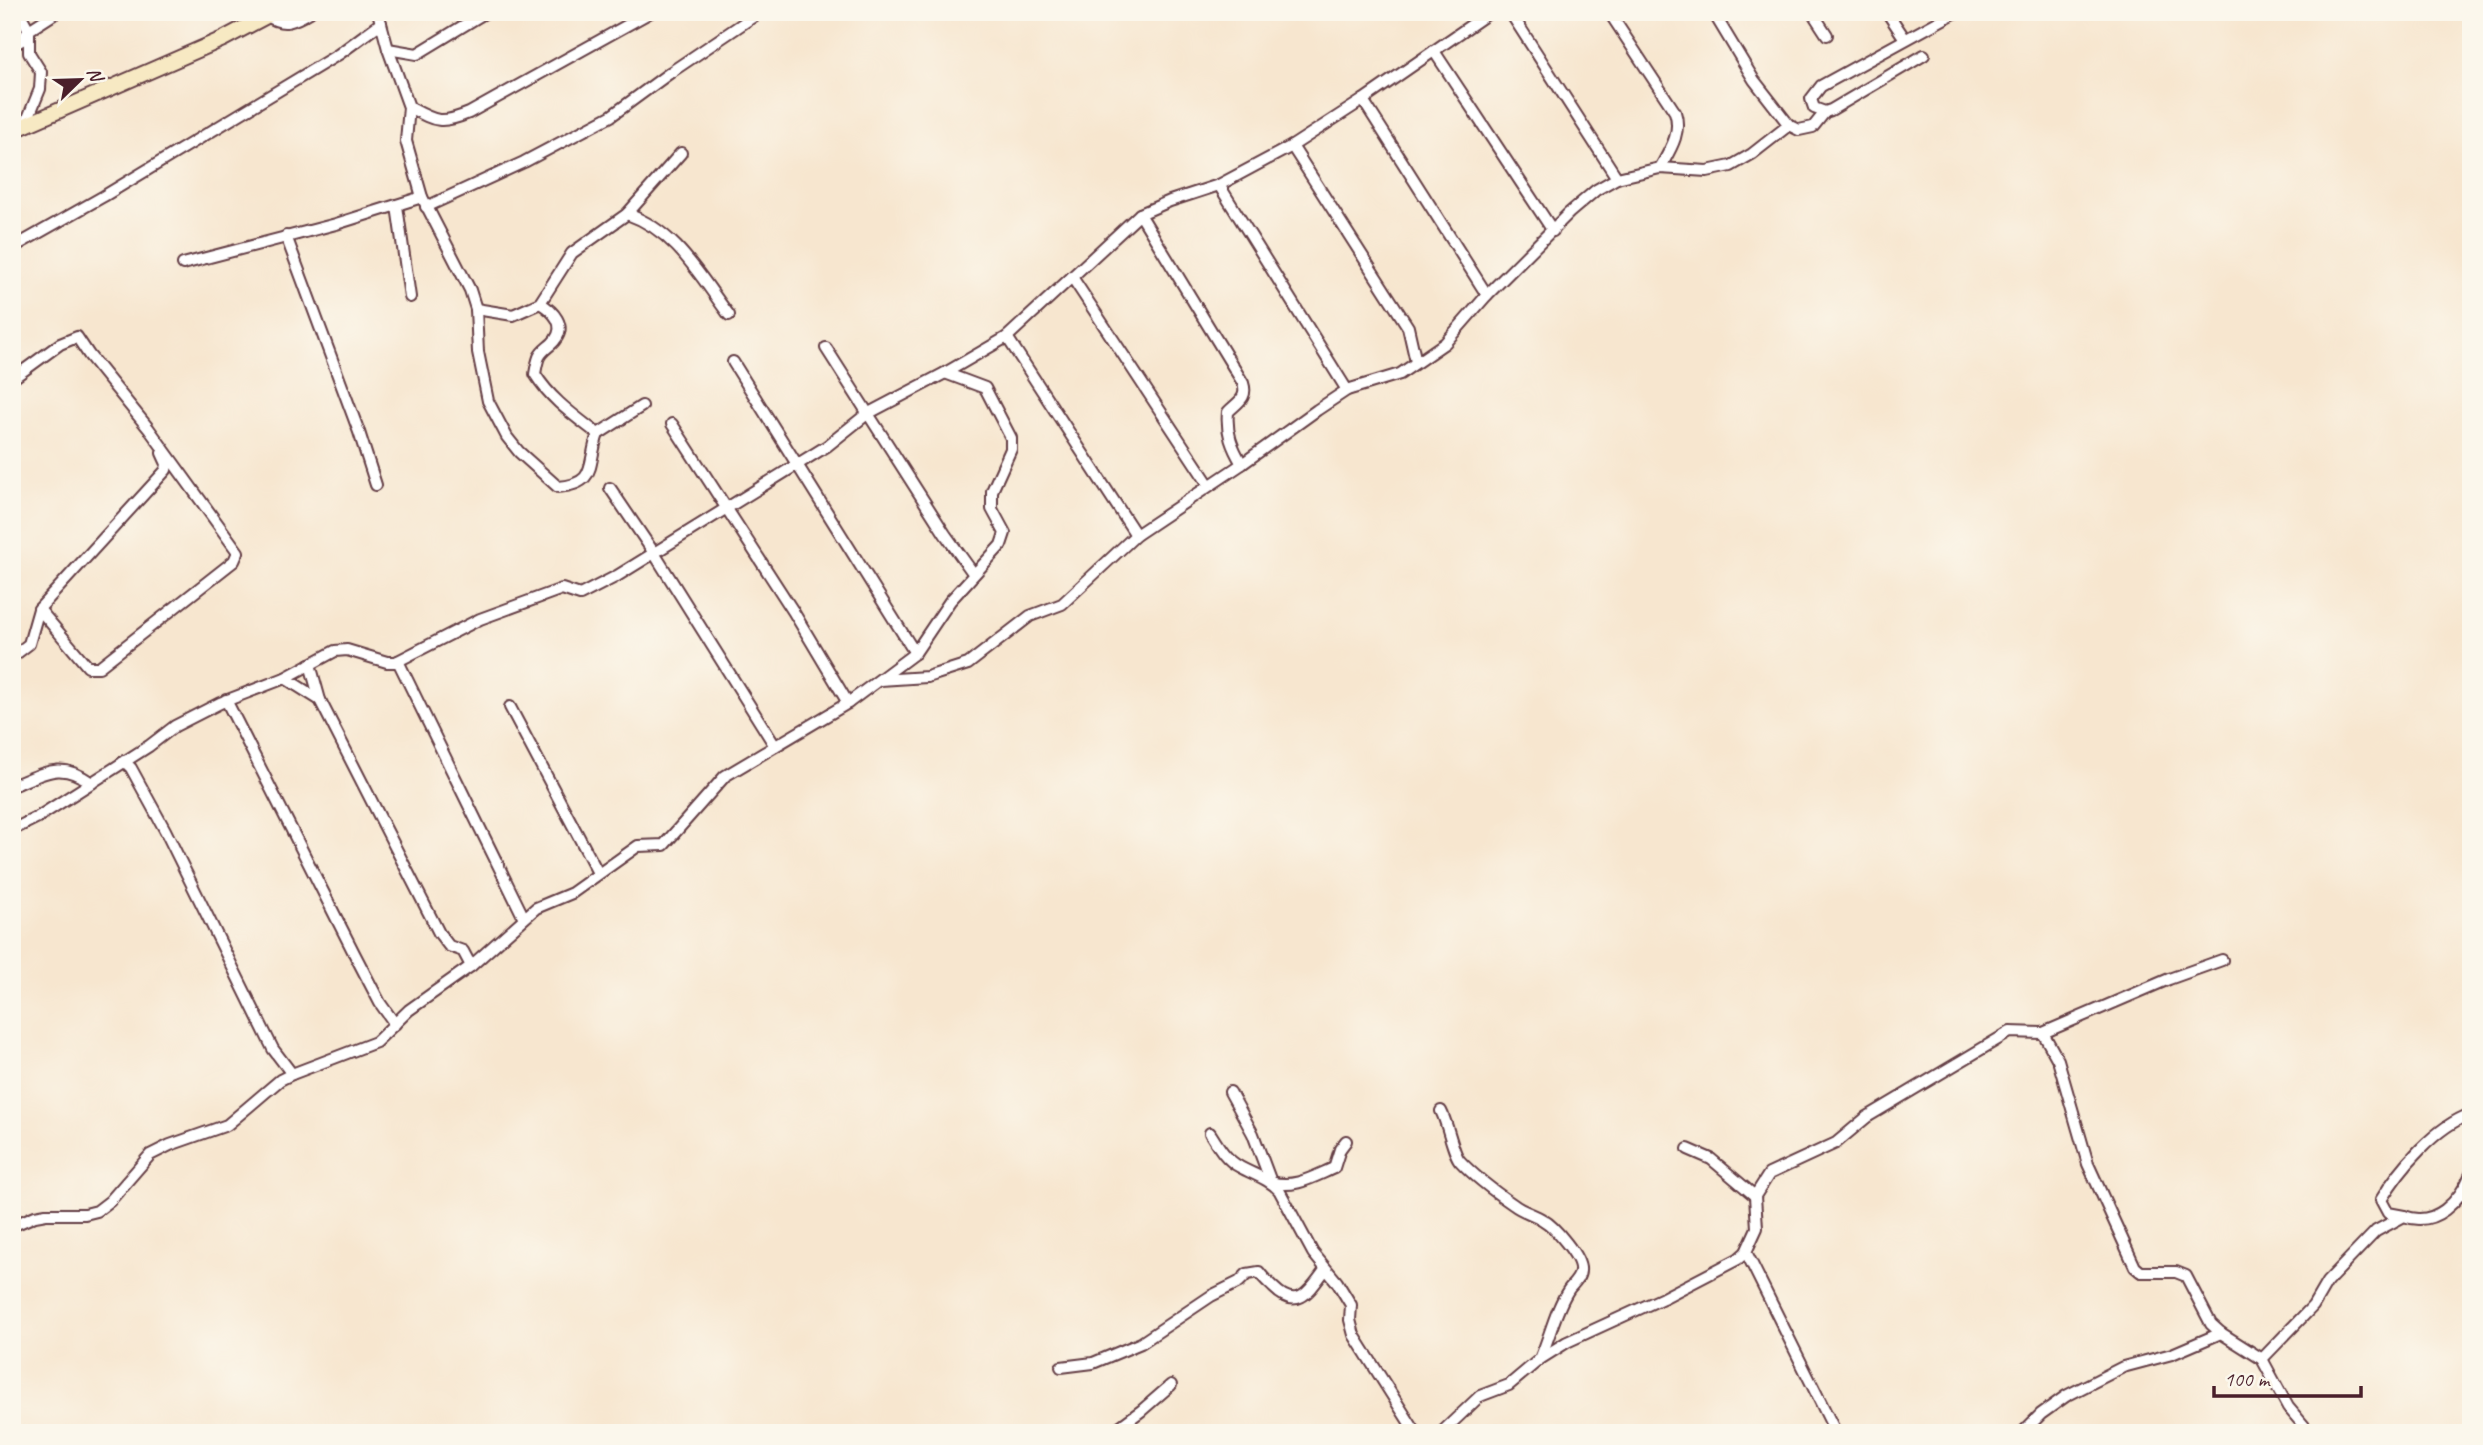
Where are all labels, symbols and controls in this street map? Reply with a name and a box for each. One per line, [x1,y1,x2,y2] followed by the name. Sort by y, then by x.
[46,46,116,116] north arrow
[81,64,109,87] text: N
[2214,1354,2360,1398] scale bar
[2224,1366,2271,1392] text: 100 m

